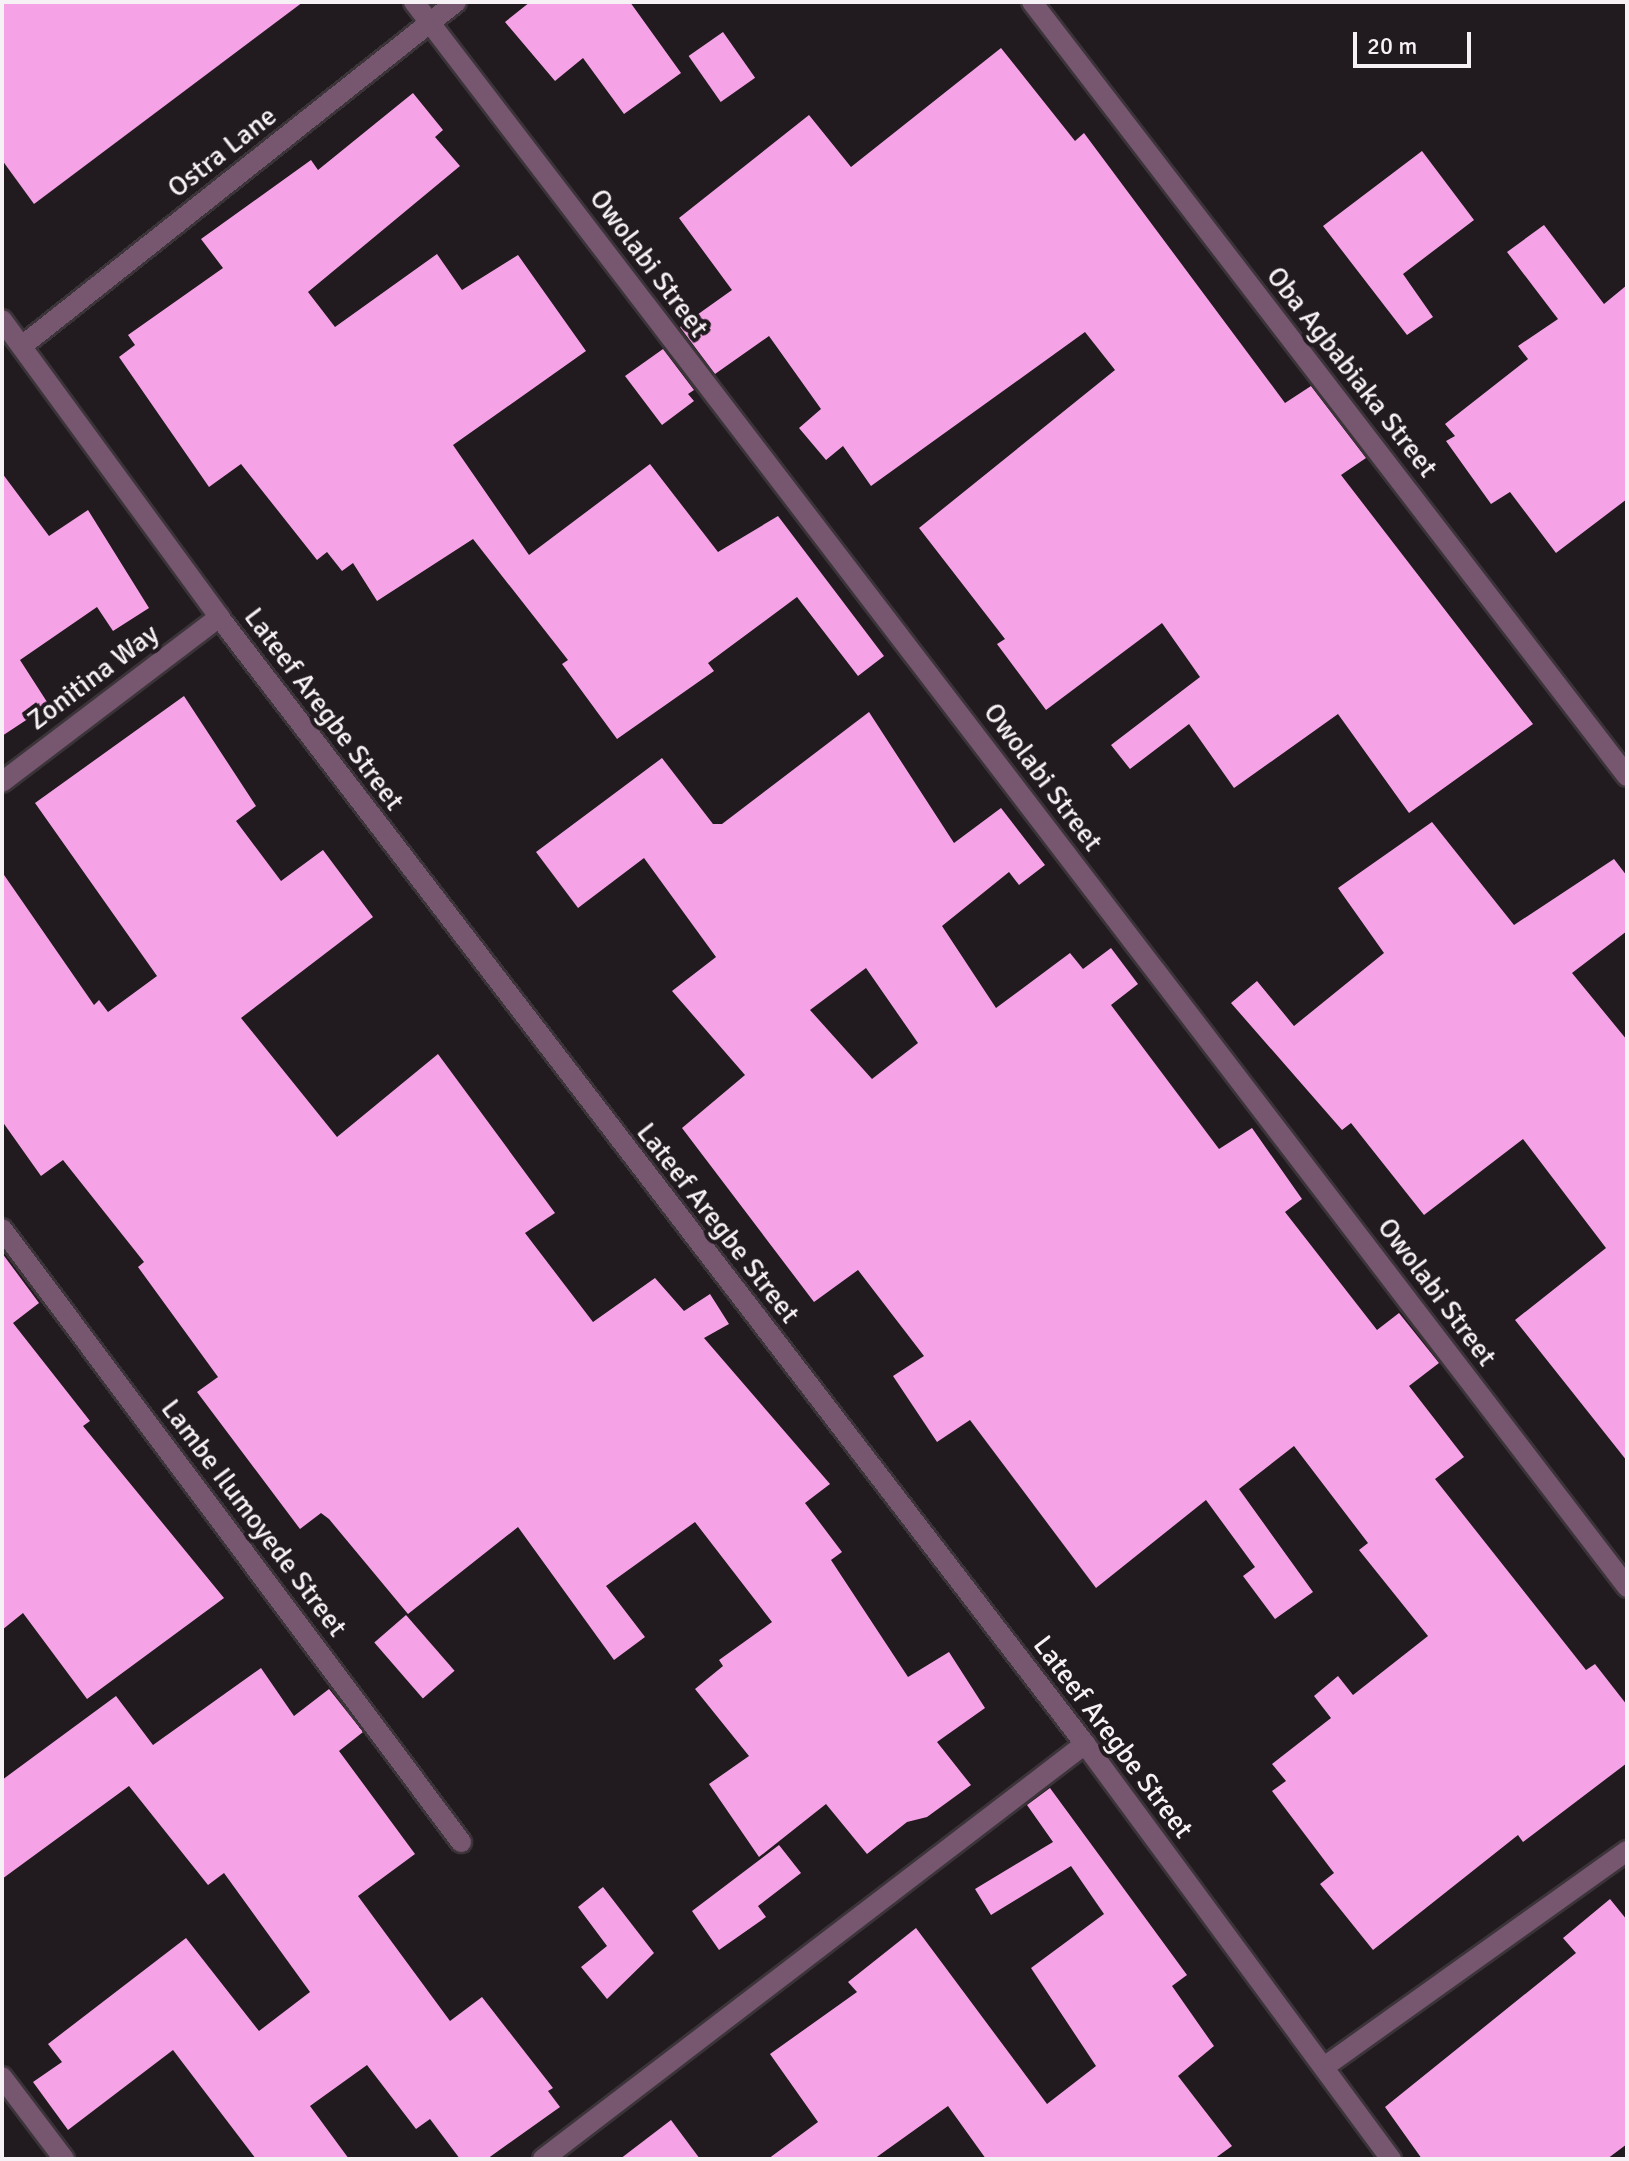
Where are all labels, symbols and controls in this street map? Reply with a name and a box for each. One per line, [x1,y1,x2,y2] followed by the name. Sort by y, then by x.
[1357,16,1475,66] scale bar
[1367,31,1417,61] text: 20 m
[161,99,283,205] street label: Ostra Lane
[582,182,716,344] street label: Owolabi Street
[1259,260,1445,484] street label: Oba Agbabiaka Street
[237,601,411,817] street label: Lateef Aregbe Street
[21,617,165,737] street label: Zonitina Way
[976,696,1110,858] street label: Owolabi Street
[629,1116,807,1330] street label: Lateef Aregbe Street
[1370,1211,1504,1373] street label: Owolabi Street
[154,1393,354,1643] street label: Lambe Ilumoyede Street
[1026,1629,1200,1845] street label: Lateef Aregbe Street

